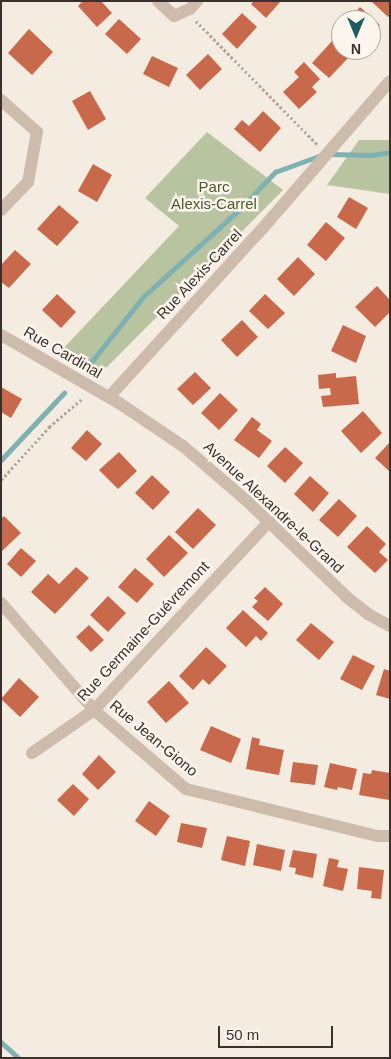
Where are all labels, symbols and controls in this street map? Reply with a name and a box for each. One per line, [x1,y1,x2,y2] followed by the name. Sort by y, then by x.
[331,10,381,60] north arrow
[351,41,361,57] text: N
[171,177,257,212] park label: Parc Alexis-Carrel
[152,225,246,323] street label: Rue Alexis-Carrel
[21,322,105,382] street label: Rue Cardinal
[200,437,348,577] street label: Avenue Alexandre-le-Grand
[73,557,213,705] street label: Rue Germaine-Guévremont
[106,696,202,780] street label: Rue Jean-Giono
[221,1016,336,1048] scale bar
[226,1026,259,1043] text: 50 m

